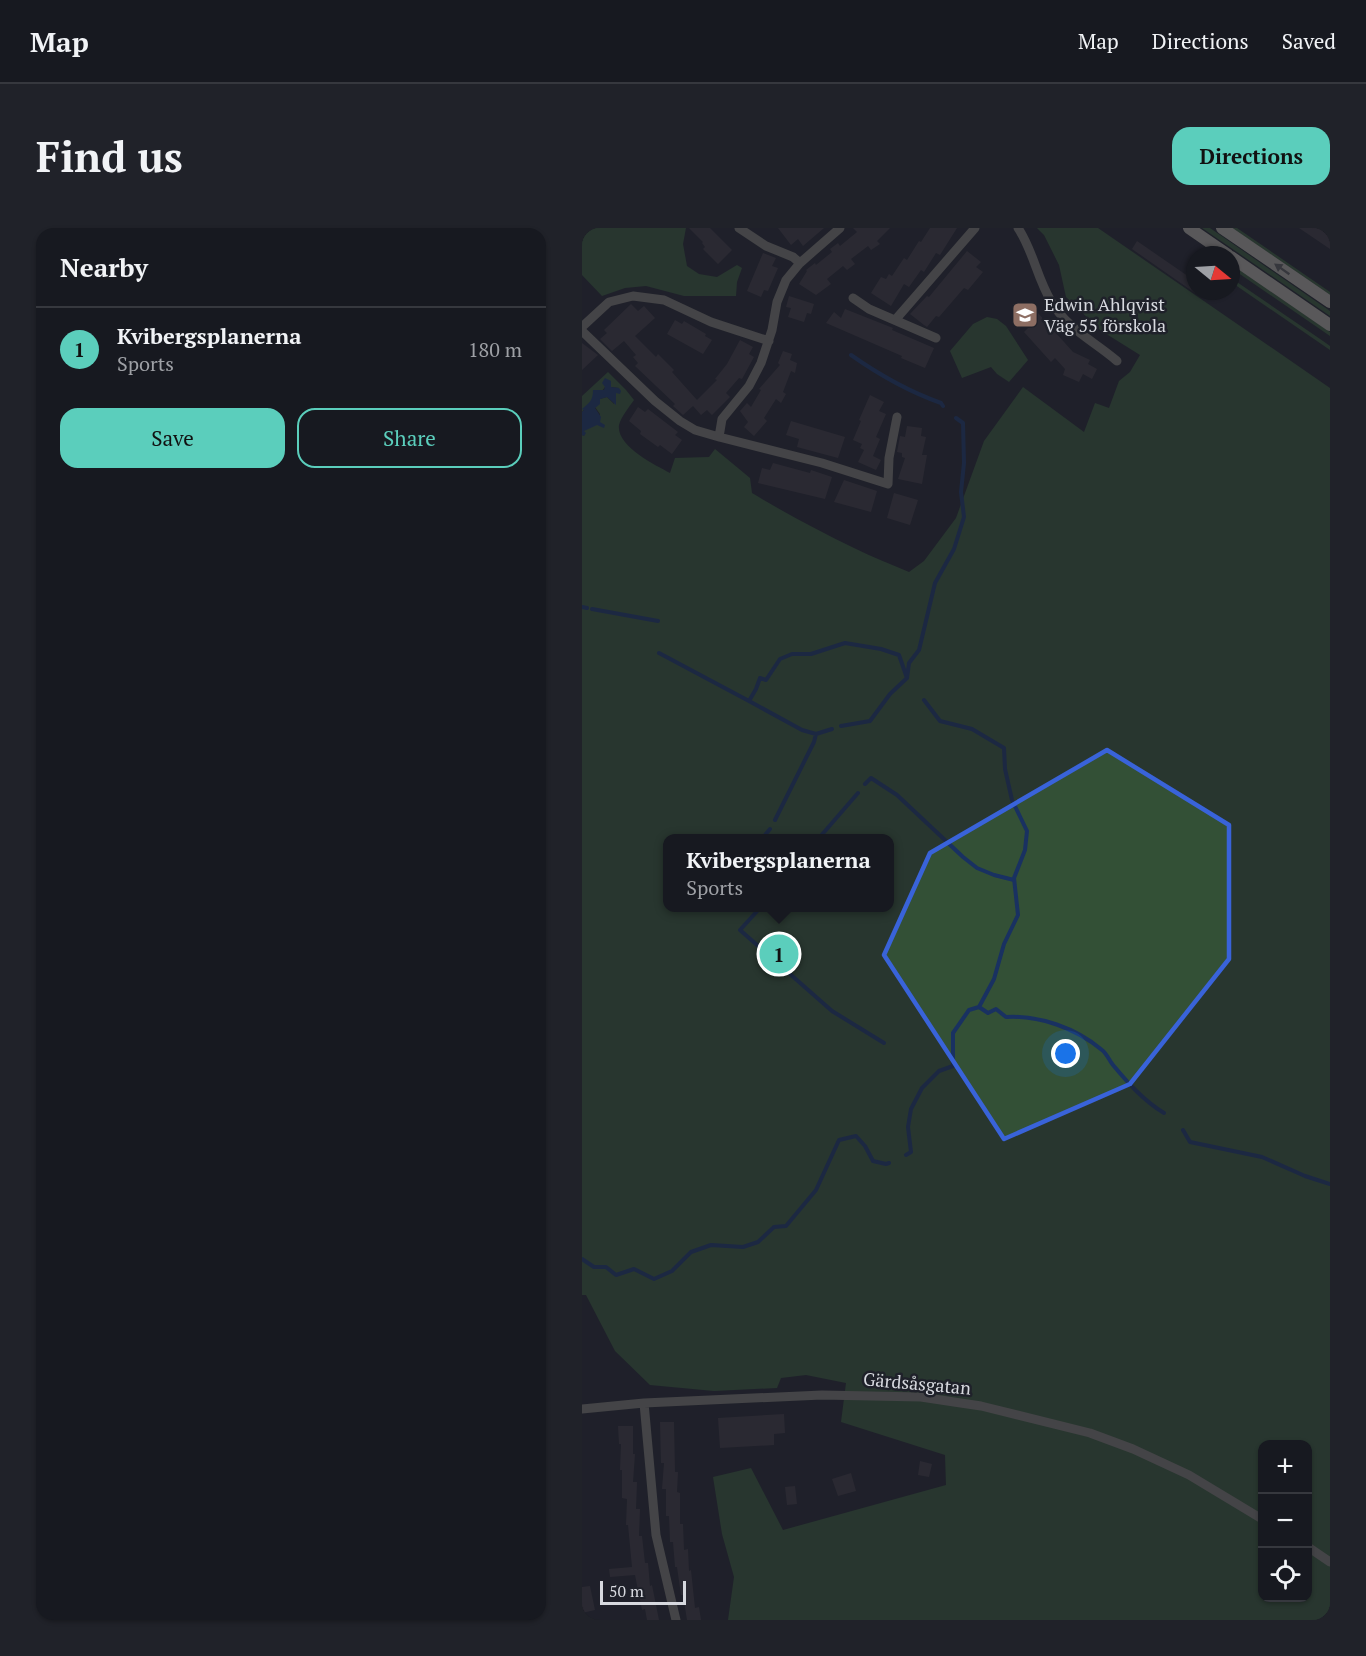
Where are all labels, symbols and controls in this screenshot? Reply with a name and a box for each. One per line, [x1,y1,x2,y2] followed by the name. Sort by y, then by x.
[30,23,89,60] text: Map
[1078,27,1119,55] text: Map
[1152,27,1249,55] text: Directions
[1282,27,1336,55] text: Saved
[1172,127,1330,185] button: Directions
[36,128,183,184] text: Find us
[1186,246,1240,300] north arrow
[60,250,148,284] text: Nearby
[1274,264,1290,275] one-way arrow
[1044,292,1166,337] place label: Edwin Ahlqvist Väg 55 förskola
[1010,300,1040,330] school or university icon: Edwin Ahlqvist Väg 55 förskola
[117,321,302,350] text: Kvibergsplanerna
[74,336,85,363] text: 1
[468,336,522,363] text: 180 m
[117,350,174,377] text: Sports
[60,408,285,468] button: Save
[297,408,522,468] button: Share
[663,834,894,912] popup
[686,845,871,874] text: Kvibergsplanerna
[686,874,743,901] text: Sports
[760,932,798,976] pin: 1
[1051,1039,1080,1068] your location
[862,1366,972,1400] street label: Gärdsåsgatan
[1258,1440,1312,1602] map controls
[1258,1440,1312,1494] button: +
[1258,1494,1312,1548] button: −
[1258,1548,1312,1602] button: locate
[600,1578,686,1606] scale bar
[609,1580,644,1602] text: 50 m

